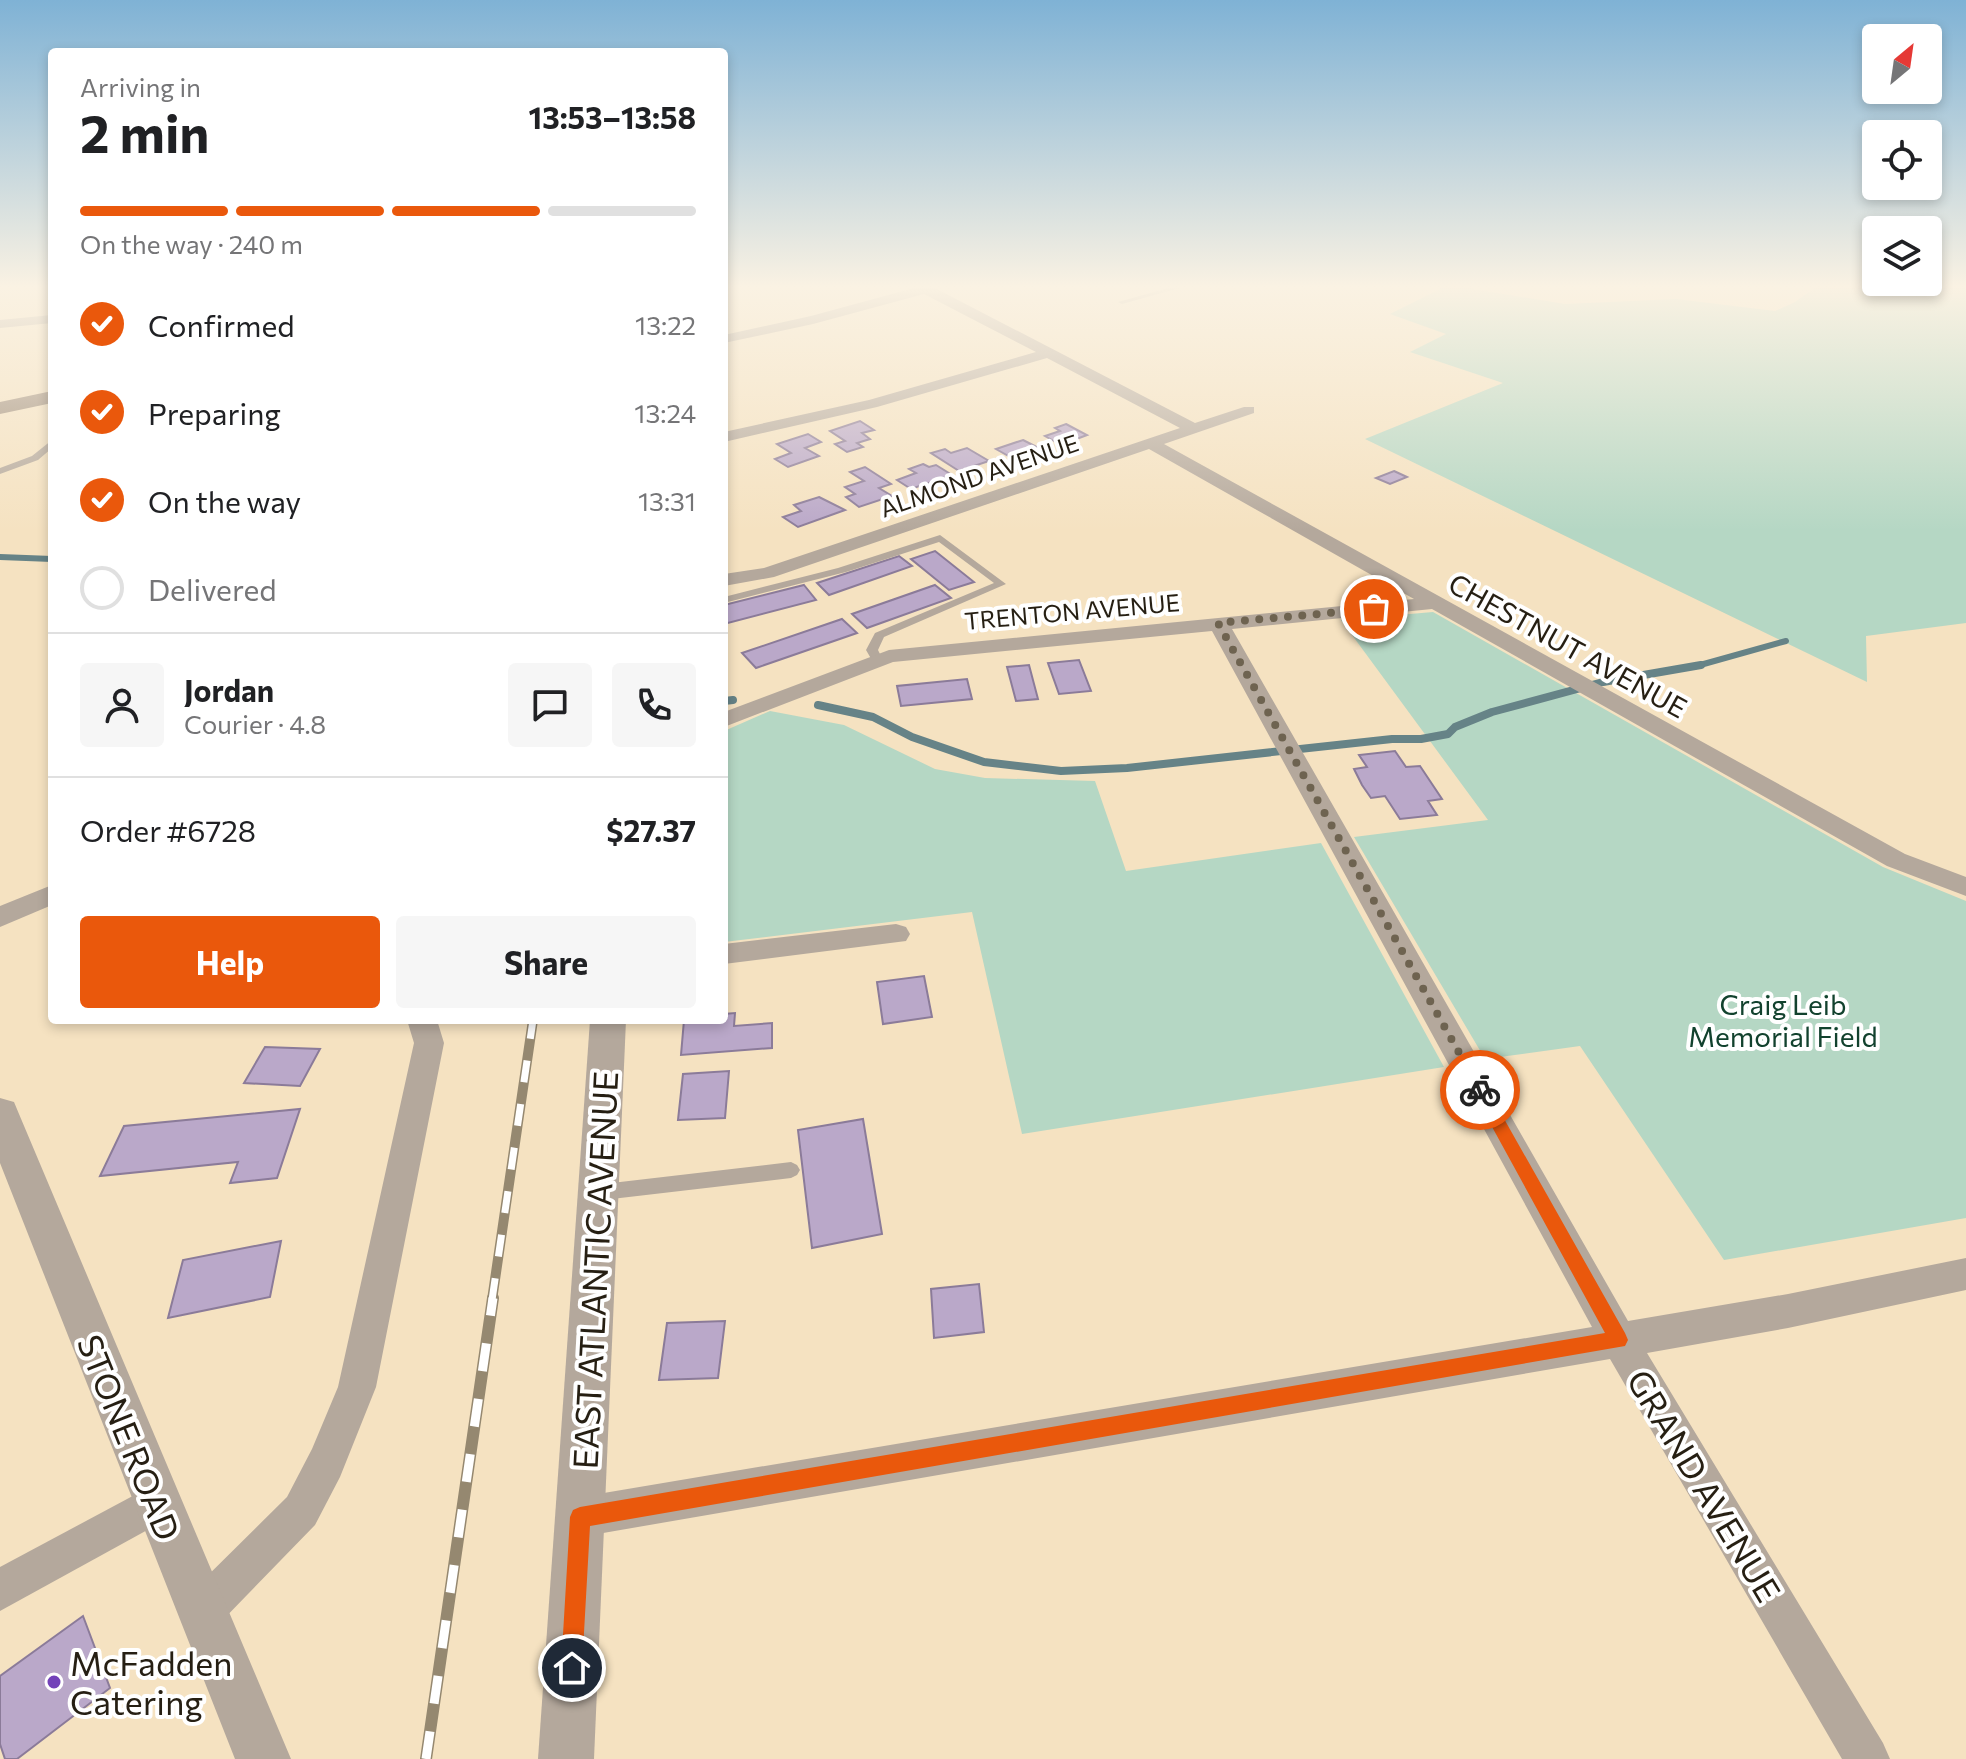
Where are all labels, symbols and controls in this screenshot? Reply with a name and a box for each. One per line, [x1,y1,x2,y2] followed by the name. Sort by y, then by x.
[1862,24,1942,104] north arrow
[1862,24,1942,296] map controls
[80,71,201,102] text: Arriving in
[529,98,696,135] text: 13:53–13:58
[80,100,209,164] text: 2 min
[1862,120,1942,200] button: locate
[1862,216,1942,296] button: layers
[80,228,303,259] text: On the way · 240 m
[80,302,124,346] icon: check
[148,306,295,343] text: Confirmed
[635,309,696,340] text: 13:22
[80,390,124,434] icon: check
[148,394,281,431] text: Preparing
[634,397,696,428] text: 13:24
[876,427,1082,523] street label: ALMOND AVENUE
[80,478,124,522] icon: check
[148,482,301,519] text: On the way
[638,485,696,516] text: 13:31
[1443,565,1693,725] street label: CHESTNUT AVENUE
[148,570,277,607] text: Delivered
[1340,575,1408,643] pin
[963,587,1181,635] street label: TRENTON AVENUE
[1352,587,1396,631] icon: bag
[80,663,164,747] button: person
[508,663,592,747] button: chat
[612,663,696,747] button: phone
[184,671,274,708] text: Jordan
[184,708,326,739] text: Courier · 4.8
[80,811,256,848] text: Order #6728
[606,811,696,848] text: $27.37
[80,916,380,1008] button: Help
[396,916,696,1008] button: Share
[1688,987,1878,1053] park label: Craig Leib Memorial Field
[1440,1050,1520,1130] courier
[1458,1068,1502,1112] icon: bike
[563,1070,625,1470] street label: EAST ATLANTIC AVENUE
[70,1328,190,1546] street label: STONE ROAD
[1619,1361,1791,1609] street label: GRAND AVENUE
[538,1634,606,1702] pin
[70,1641,233,1722] place label: McFadden Catering
[550,1646,594,1690] icon: home
[45,1673,63,1691] marker: McFadden Catering

